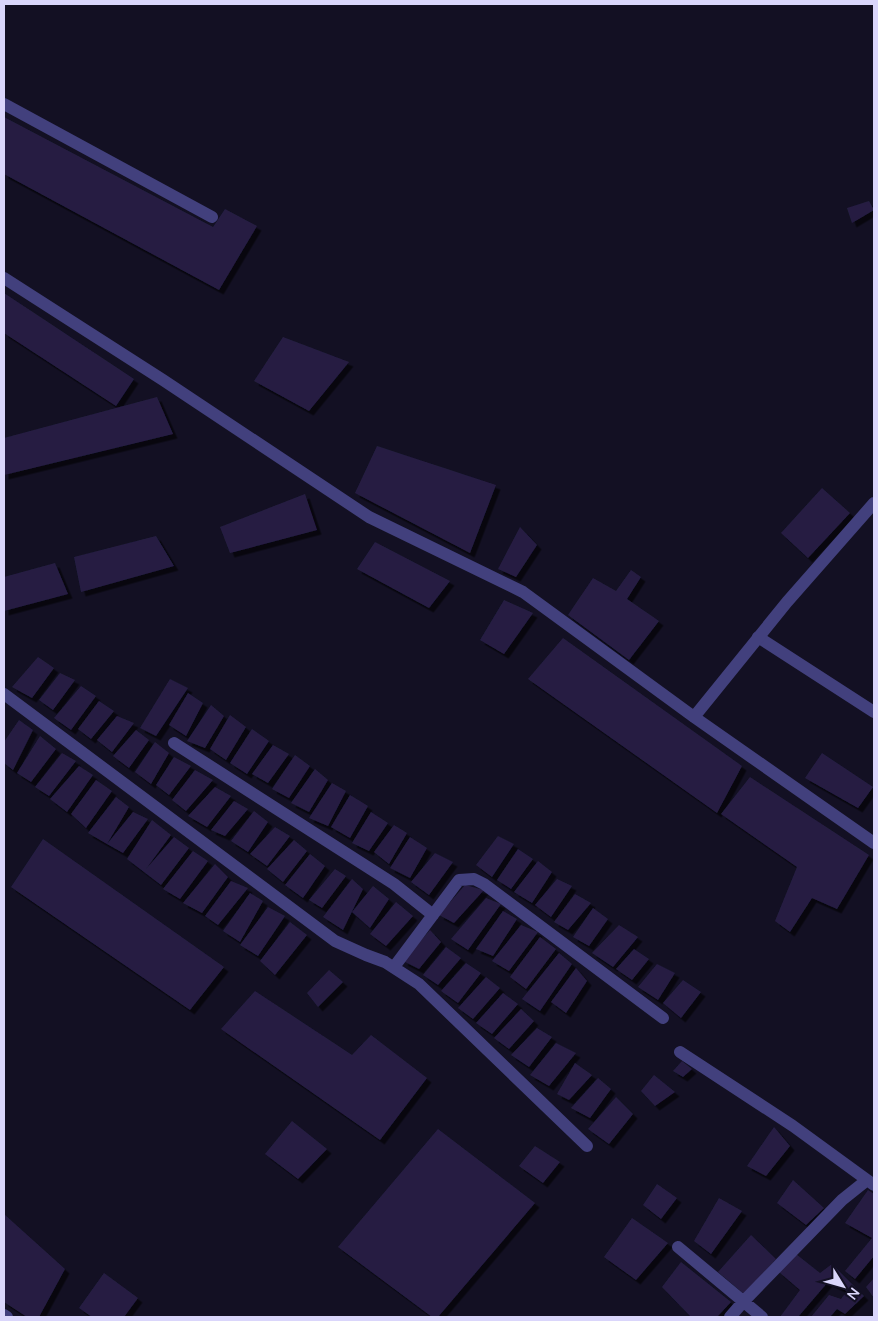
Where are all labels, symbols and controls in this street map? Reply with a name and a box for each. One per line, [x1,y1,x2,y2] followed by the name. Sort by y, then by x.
[818,1261,868,1311] north arrow
[843,1284,864,1303] text: N

